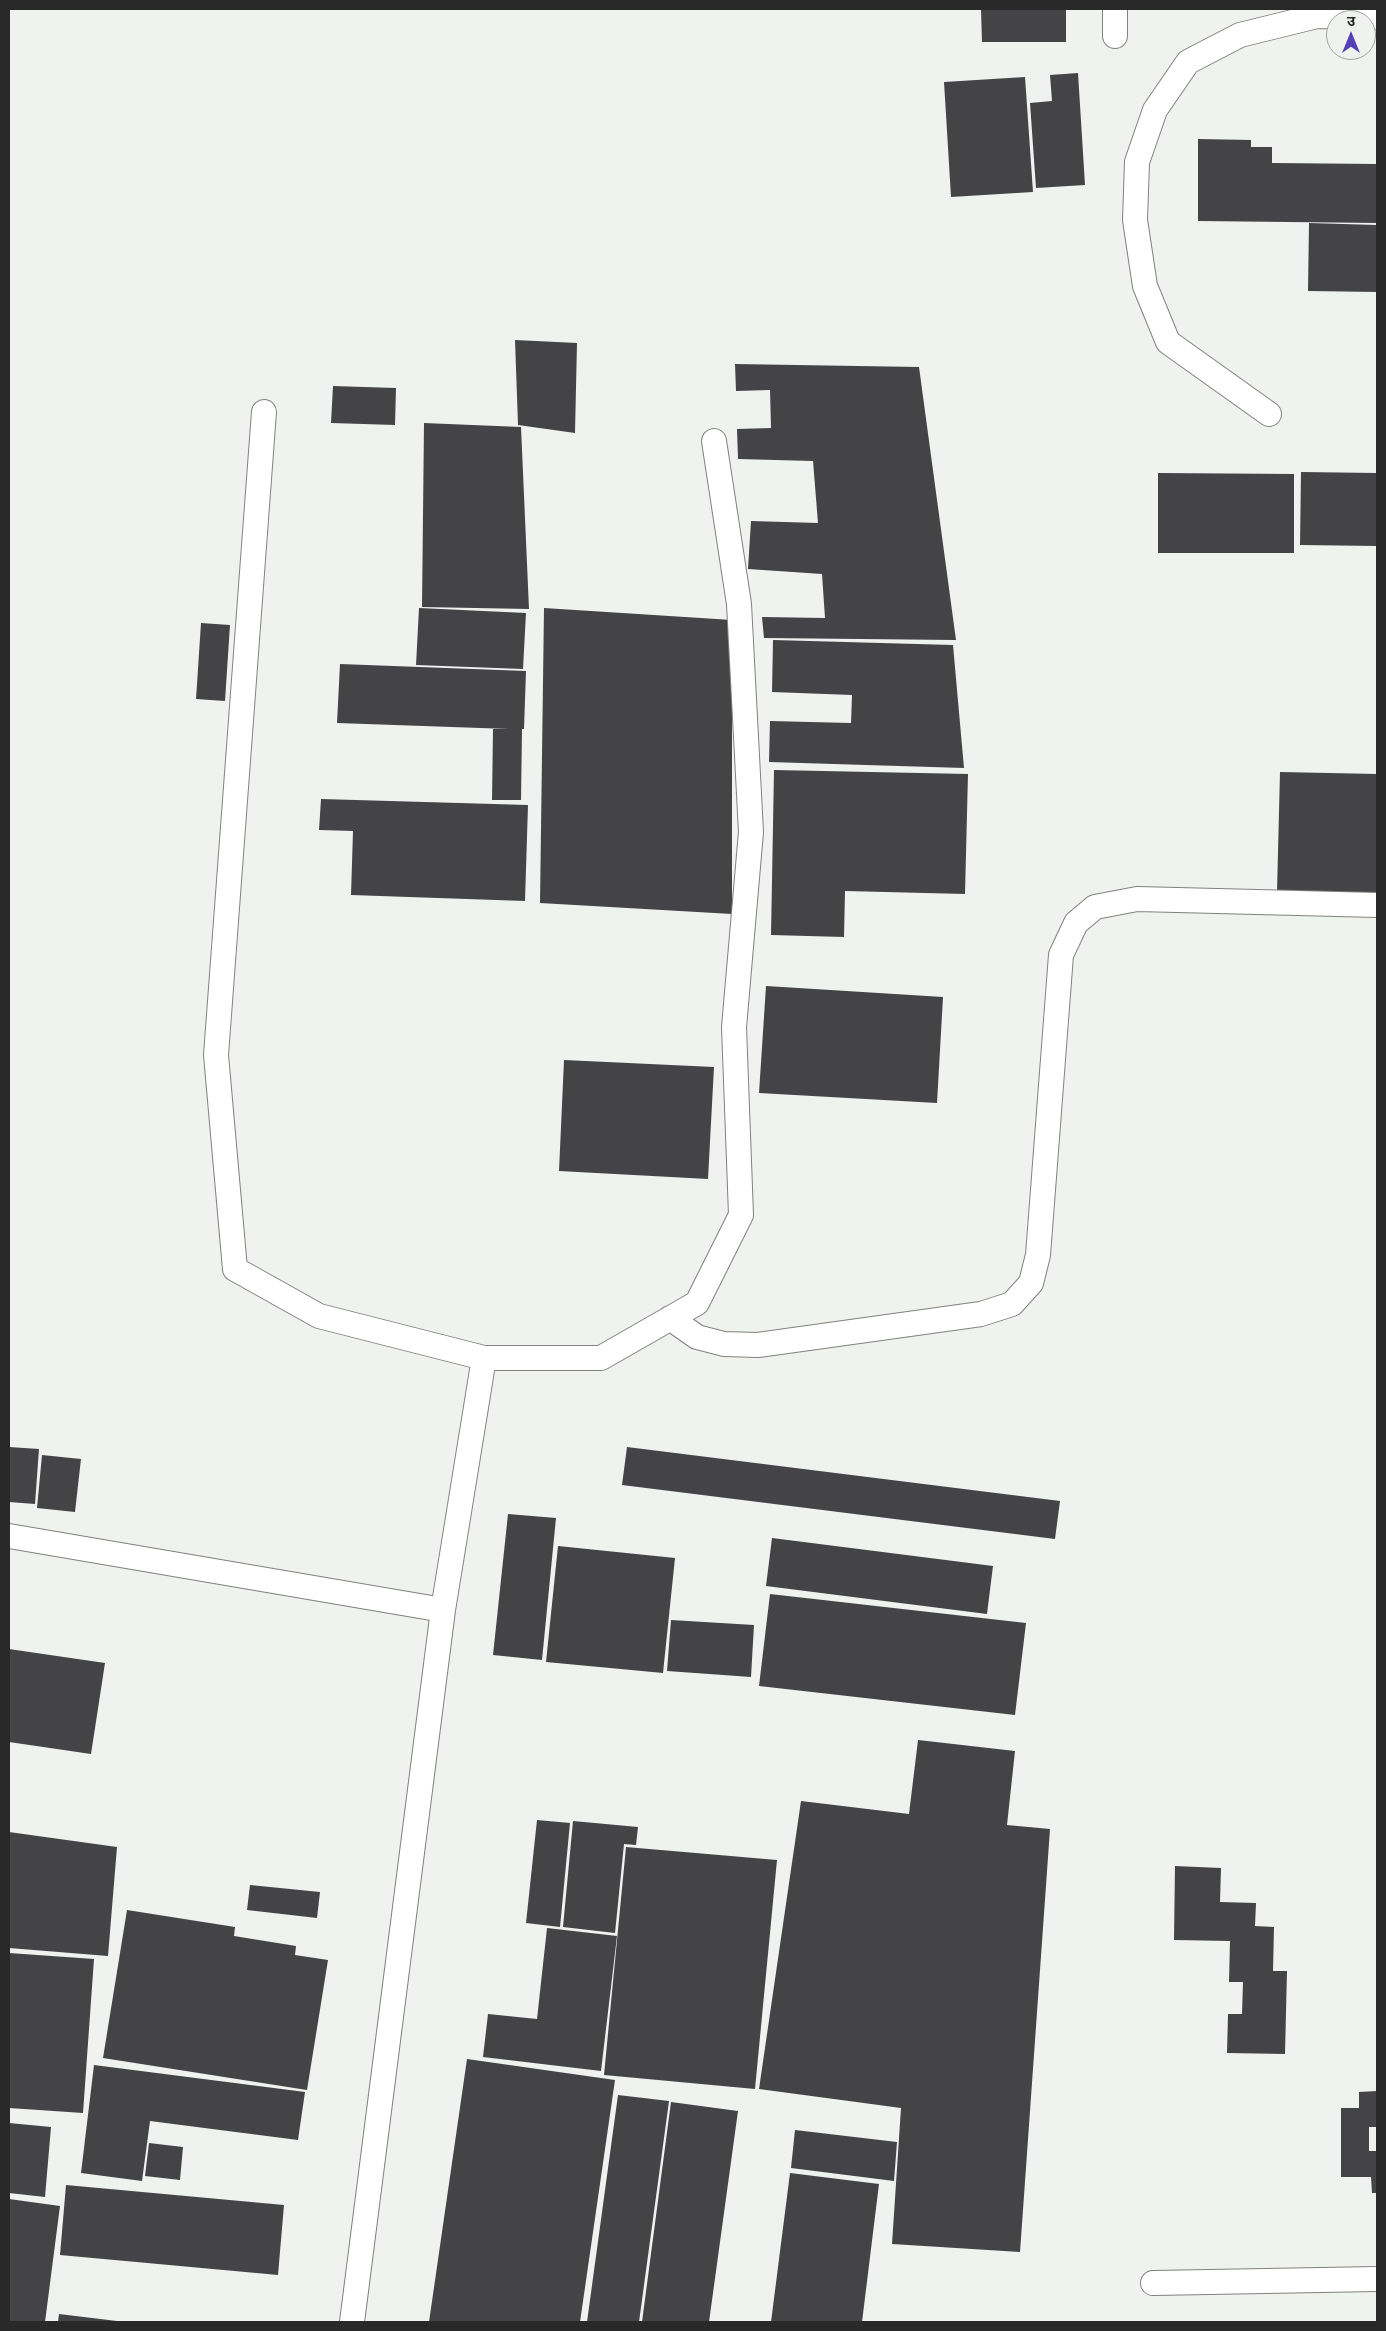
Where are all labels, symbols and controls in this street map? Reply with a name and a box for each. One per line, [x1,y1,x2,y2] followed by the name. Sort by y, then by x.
[1326,10,1376,60] north arrow
[1347,12,1355,29] text: उ

